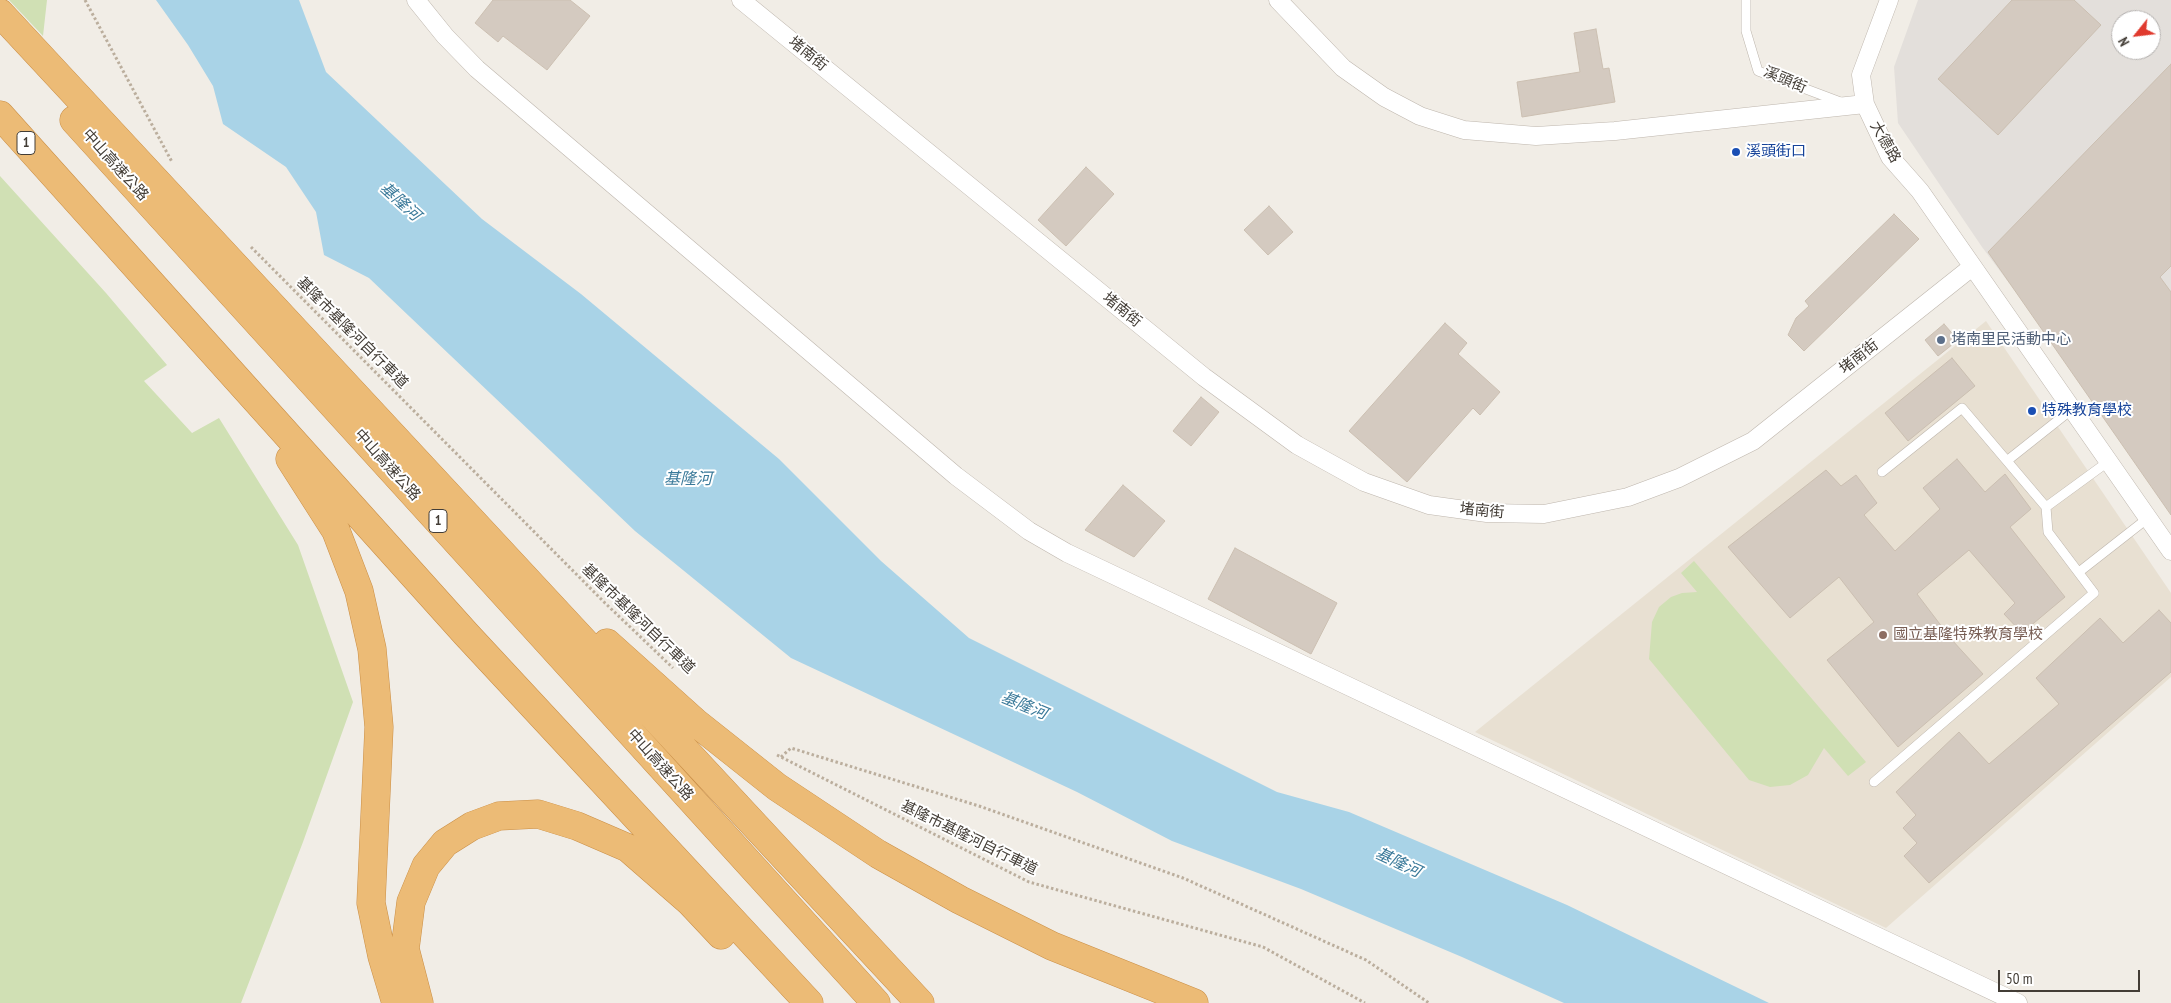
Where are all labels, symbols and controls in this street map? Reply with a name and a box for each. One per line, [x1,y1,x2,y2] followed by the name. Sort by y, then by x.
[2111,10,2161,60] north arrow
[785,33,831,75] street label: 堵南街
[2114,34,2133,49] text: N
[1761,63,1809,97] street label: 溪頭街
[1866,118,1904,166] street label: 大德路
[78,126,152,204] street label: 中山高速公路
[17,132,35,154] road number: 1
[1746,143,1806,161] place label: 溪頭街口
[1730,146,1742,158] marker: 溪頭街口
[376,179,424,225] water label: 基隆河
[293,274,411,392] street label: 基隆市基隆河自行車道
[1099,289,1145,331] street label: 堵南街
[1951,331,2071,349] place label: 堵南里民活動中心
[1935,334,1947,346] marker: 堵南里民活動中心
[1836,336,1882,378] street label: 堵南街
[2042,402,2132,420] place label: 特殊教育學校
[2026,405,2038,417] marker: 特殊教育學校
[350,426,424,504] street label: 中山高速公路
[664,469,712,489] water label: 基隆河
[1459,500,1505,522] street label: 堵南街
[429,510,447,532] road number: 1
[578,560,698,678] street label: 基隆市基隆河自行車道
[1893,626,2043,644] place label: 國立基隆特殊教育學校
[1877,629,1889,641] marker: 國立基隆特殊教育學校
[998,688,1050,724] water label: 基隆河
[623,726,697,804] street label: 中山高速公路
[898,797,1040,879] street label: 基隆市基隆河自行車道
[1372,844,1424,882] water label: 基隆河
[2001,960,2144,992] scale bar
[2006,969,2032,988] text: 50 m

